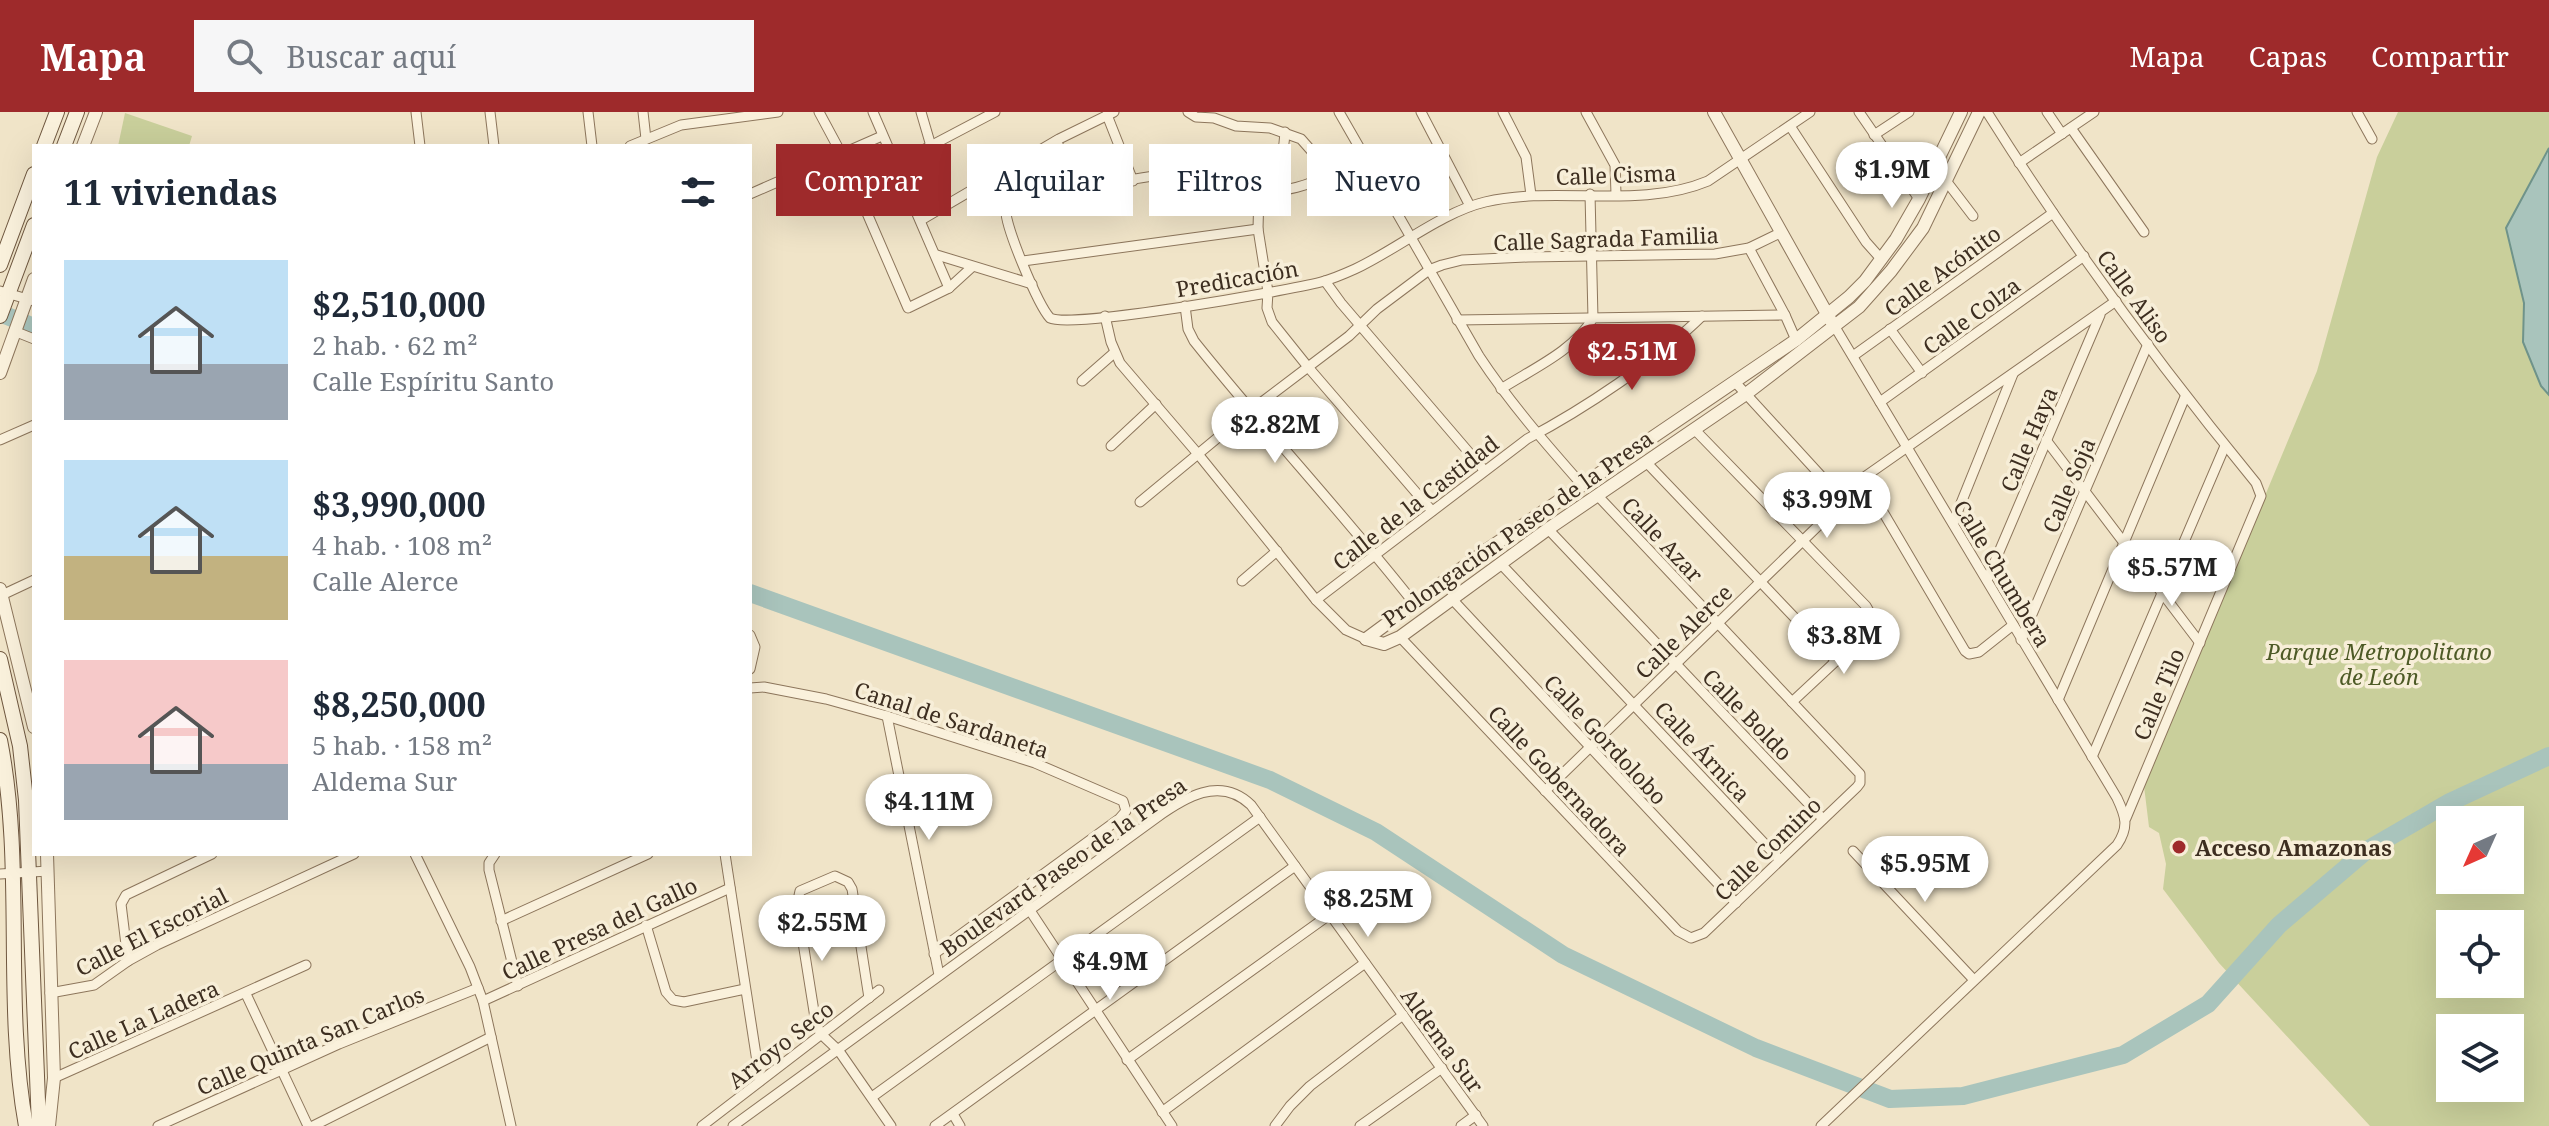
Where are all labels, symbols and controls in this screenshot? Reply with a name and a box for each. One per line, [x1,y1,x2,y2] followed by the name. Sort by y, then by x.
[194,20,754,92] search box
[40,30,146,82] text: Mapa
[222,34,266,78] icon: search
[286,36,456,77] text: Buscar aquí
[2130,37,2204,75] text: Mapa
[2248,37,2327,75] text: Capas
[2371,37,2509,75] text: Compartir
[1836,142,1948,210] pin: $1.9M
[776,144,951,216] chip: Comprar
[967,144,1133,216] chip: Alquilar
[1149,144,1291,216] chip: Filtros
[1307,144,1449,216] chip: Nuevo
[1854,150,1930,186] text: $1.9M
[1555,157,1677,191] street label: Calle Cisma
[64,169,277,215] text: 11 viviendas
[676,170,720,214] icon: filters
[1878,218,2006,322] street label: Calle Acónito
[1493,219,1719,257] street label: Calle Sagrada Familia
[2091,243,2179,349] street label: Calle Aliso
[1173,252,1301,304] street label: Predicación
[1916,269,2026,361] street label: Calle Colza
[312,281,486,327] text: $2,510,000
[128,292,224,388] icon: home
[1567,324,1697,392] pin: $2.51M
[312,327,478,363] text: 2 hab. · 62 m²
[1586,332,1678,368] text: $2.51M
[312,363,554,399] text: Calle Espíritu Santo
[1992,382,2064,496] street label: Calle Haya
[1210,397,1340,465] pin: $2.82M
[1229,405,1321,441] text: $2.82M
[1376,423,1658,633] street label: Prolongación Paseo de la Presa
[1326,427,1505,576] street label: Calle de la Castidad
[2035,433,2101,537] street label: Calle Soja
[1762,472,1892,540] pin: $3.99M
[1781,480,1873,516] text: $3.99M
[312,481,486,527] text: $3,990,000
[1616,490,1711,589] street label: Calle Azar
[128,492,224,588] icon: home
[1947,494,2059,652] street label: Calle Chumbera
[312,527,492,563] text: 4 hab. · 108 m²
[2107,540,2237,608] pin: $5.57M
[2126,548,2218,584] text: $5.57M
[312,563,459,599] text: Calle Alerce
[1628,577,1738,685] street label: Calle Alerce
[1788,608,1900,676] pin: $3.8M
[1806,616,1882,652] text: $3.8M
[2265,636,2492,691] park label: Parque Metropolitano de León
[2125,643,2191,745] street label: Calle Tilo
[1697,661,1799,767] street label: Calle Boldo
[1538,667,1674,811] street label: Calle Gordolobo
[851,673,1053,765] street label: Canal de Sardaneta
[312,681,486,727] text: $8,250,000
[128,692,224,788] icon: home
[1649,694,1757,808] street label: Calle Árnica
[1482,698,1638,862] street label: Calle Gobernadora
[312,727,492,763] text: 5 hab. · 158 m²
[312,763,457,799] text: Aldema Sur
[934,769,1192,963] street label: Boulevard Paseo de la Presa
[864,774,994,842] pin: $4.11M
[883,782,975,818] text: $4.11M
[1707,789,1827,907] street label: Calle Comino
[2436,806,2524,894] north arrow
[2436,806,2524,1102] map controls
[2195,832,2392,862] place label: Acceso Amazonas
[1860,836,1990,904] pin: $5.95M
[2170,838,2188,856] marker: Acceso Amazonas
[1879,844,1971,880] text: $5.95M
[496,869,702,987] street label: Calle Presa del Gallo
[1303,871,1433,939] pin: $8.25M
[1322,879,1414,915] text: $8.25M
[70,880,232,982] street label: Calle El Escorial
[757,895,887,963] pin: $2.55M
[776,903,868,939] text: $2.55M
[2436,910,2524,998] button: locate
[1054,934,1166,1002] pin: $4.9M
[1072,942,1148,978] text: $4.9M
[63,972,223,1066] street label: Calle La Ladera
[192,978,428,1102] street label: Calle Quinta San Carlos
[1395,982,1492,1099] street label: Aldema Sur
[721,993,839,1095] street label: Arroyo Seco
[2436,1014,2524,1102] button: layers

